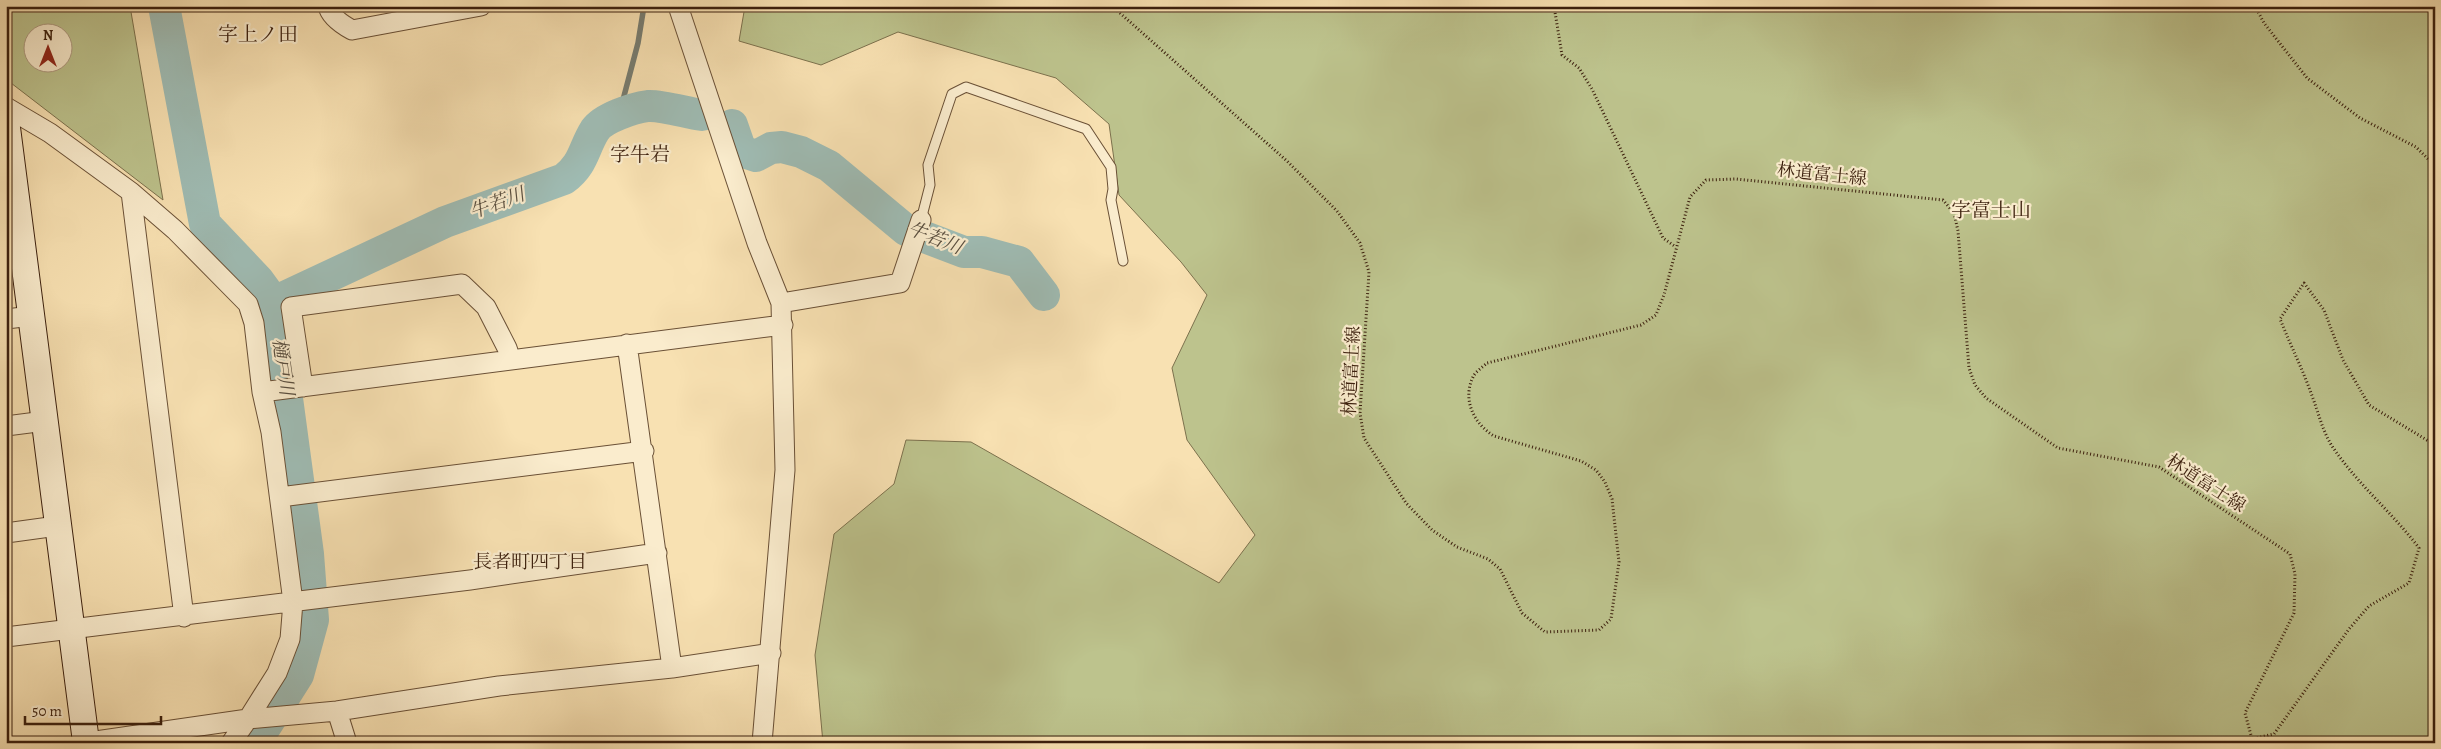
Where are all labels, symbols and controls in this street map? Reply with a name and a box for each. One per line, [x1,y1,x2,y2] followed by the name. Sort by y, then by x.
[218,21,298,48] district label: 字上ノ田
[22,22,72,72] north arrow
[43,26,53,45] text: N
[610,141,670,168] district label: 字牛岩
[1776,157,1868,191] street label: 林道富士線
[466,180,530,225] water label: 牛若川
[1951,197,2031,224] district label: 字富士山
[904,215,968,261] water label: 牛若川
[1337,325,1365,417] street label: 林道富士線
[266,337,300,399] water label: 樋戸川
[2162,448,2250,518] street label: 林道富士線
[473,549,587,575] district label: 長者町四丁目
[25,694,161,726] scale bar
[32,701,62,721] text: 50 m

